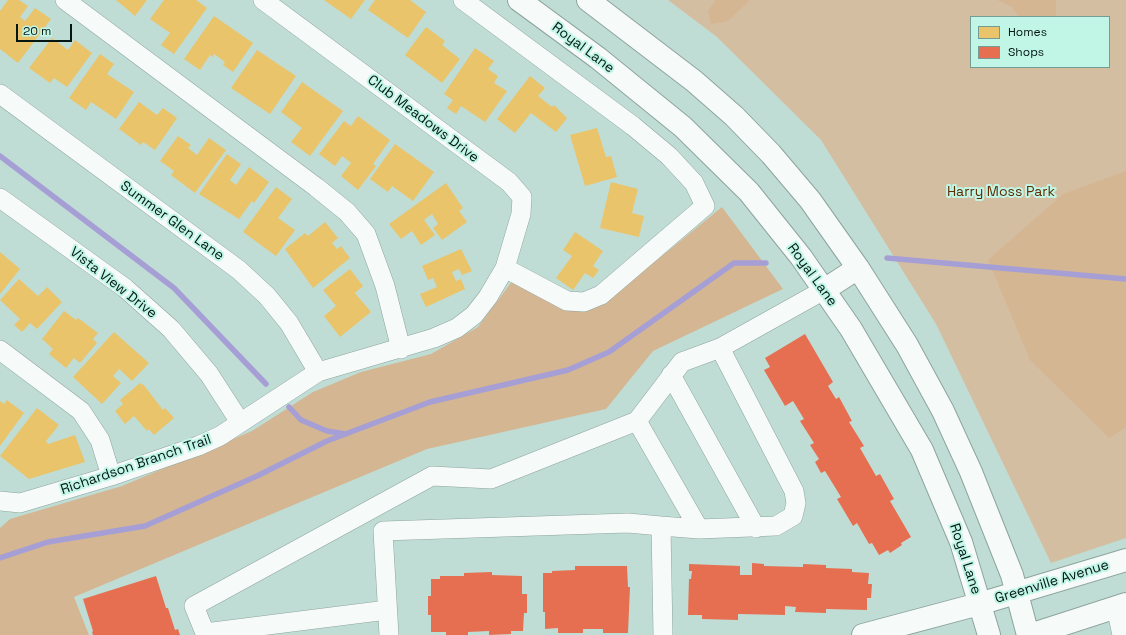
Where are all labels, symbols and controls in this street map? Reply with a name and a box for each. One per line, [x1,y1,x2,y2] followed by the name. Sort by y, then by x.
[18,16,74,42] scale bar
[970,16,1110,68] legend
[549,19,617,77] street label: Royal Lane
[23,23,51,39] text: 20 m
[1008,24,1047,40] text: Homes
[1008,44,1044,60] text: Shops
[364,72,482,166] street label: Club Meadows Drive
[117,178,227,264] street label: Summer Glen Lane
[947,184,1055,200] park label: Harry Moss Park
[784,240,840,310] street label: Royal Lane
[66,244,160,322] street label: Vista View Drive
[59,431,213,499] street label: Richardson Branch Trail
[946,521,984,597] street label: Royal Lane
[993,557,1111,607] street label: Greenville Avenue

